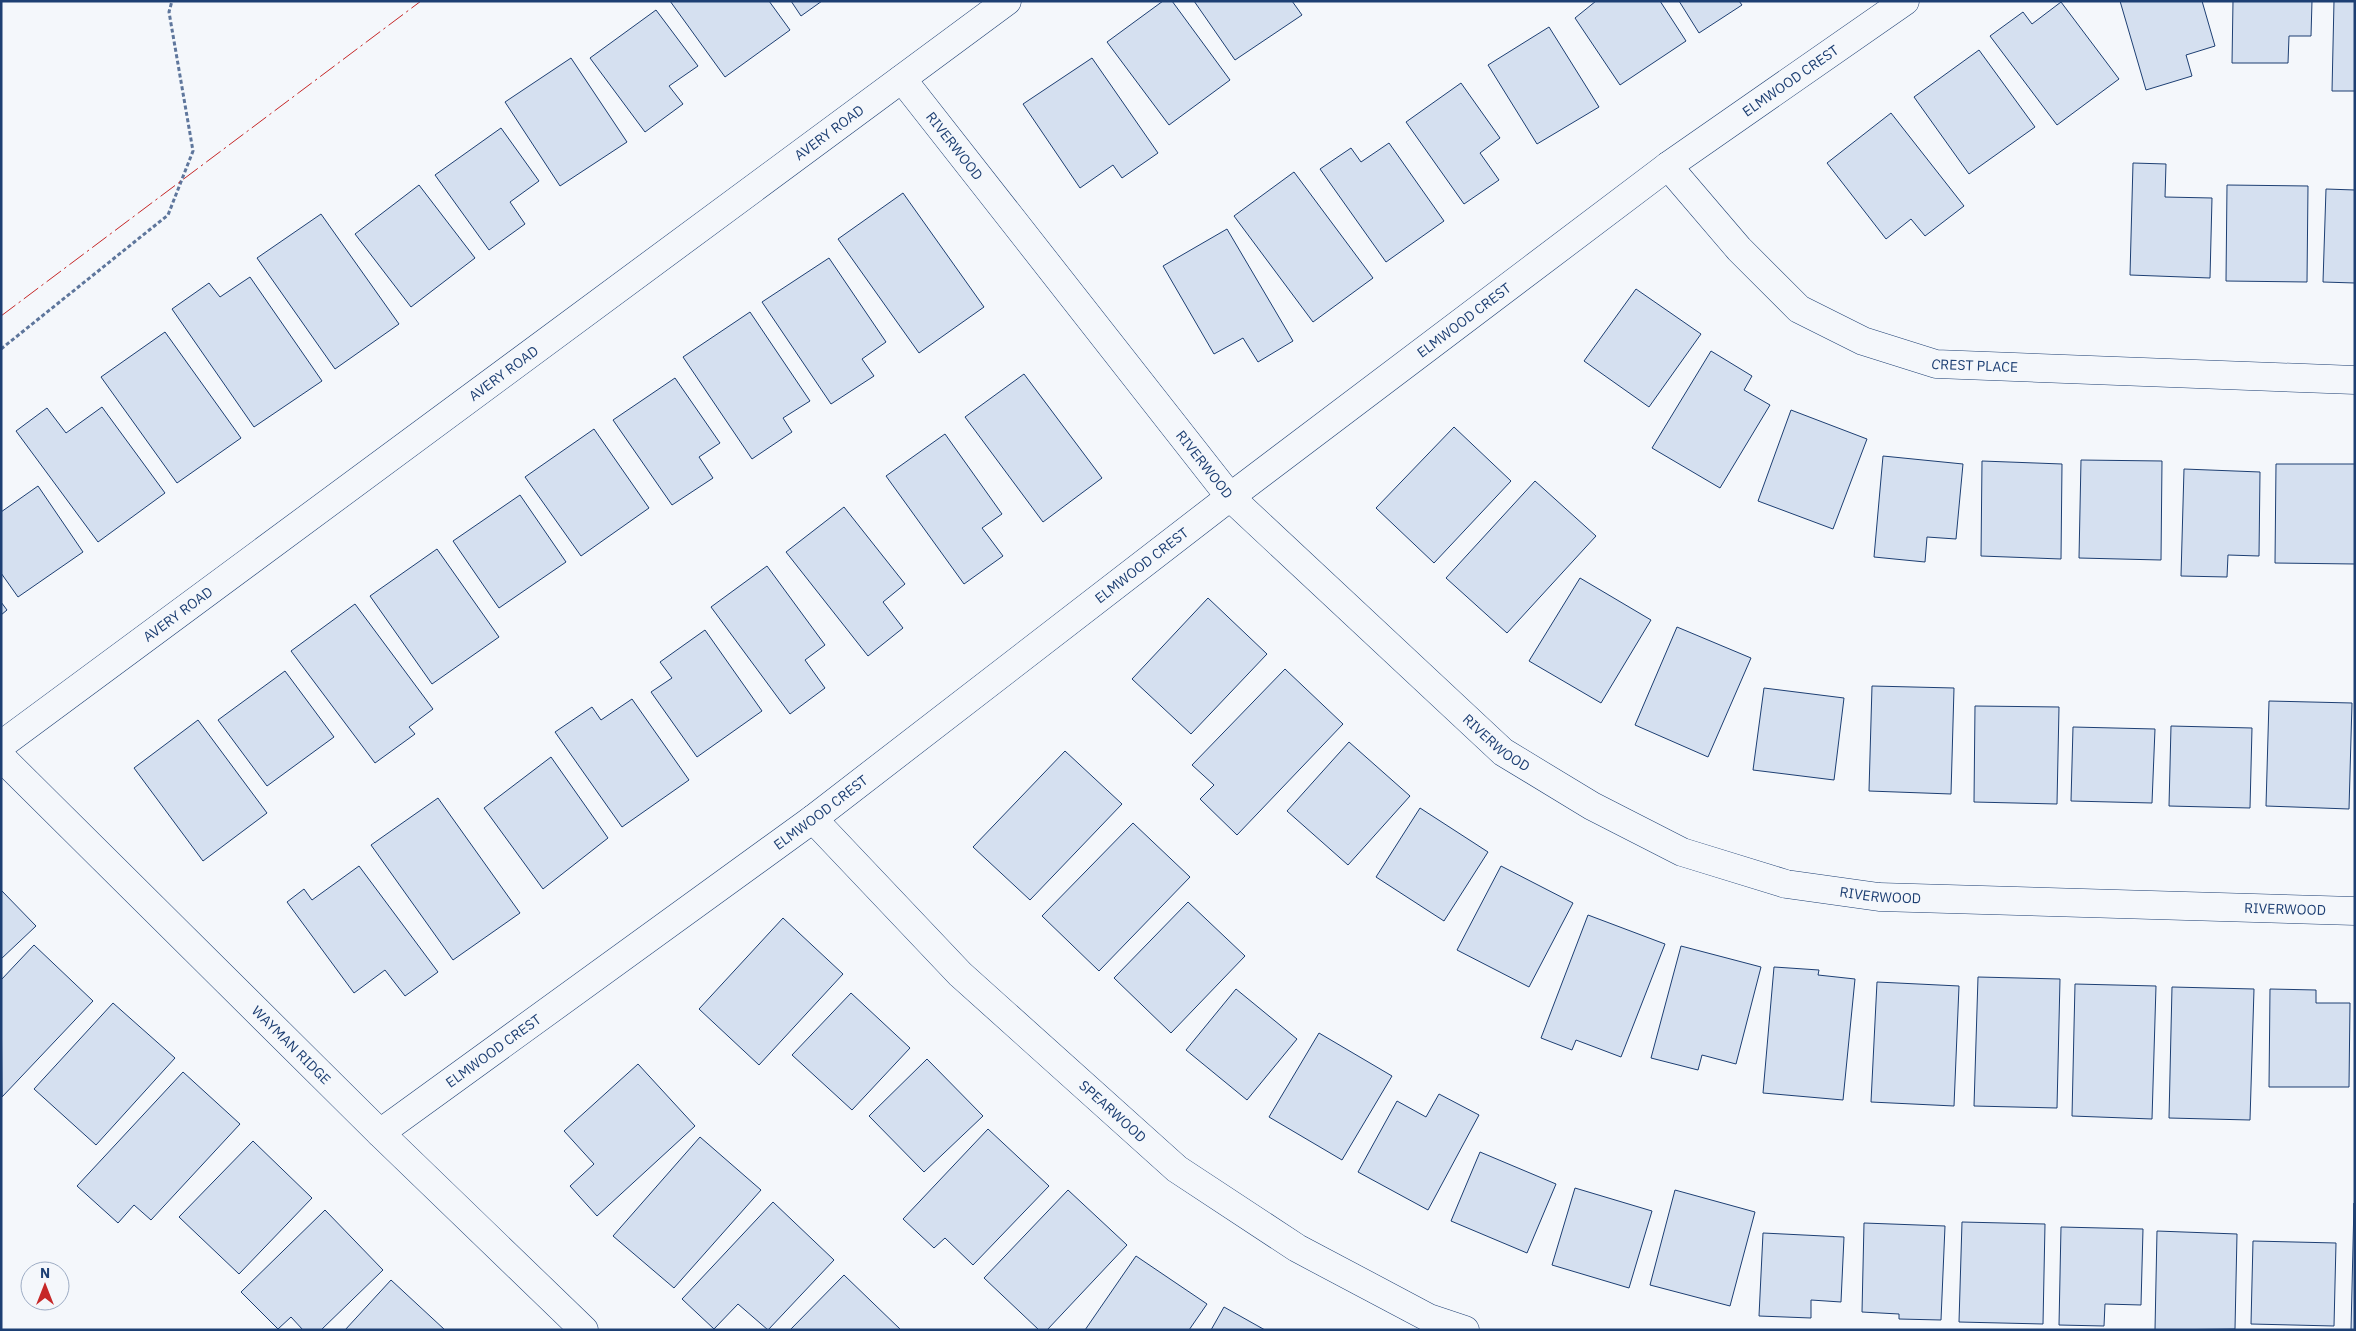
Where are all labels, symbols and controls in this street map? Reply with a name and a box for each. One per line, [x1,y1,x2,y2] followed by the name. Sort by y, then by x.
[1739,41,1842,120] street label: ELMWOOD CREST
[791,101,867,164] street label: AVERY ROAD
[922,108,987,184] street label: RIVERWOOD
[1413,279,1515,362] street label: ELMWOOD CREST
[465,342,542,405] street label: AVERY ROAD
[1929,354,2018,376] street label: CREST PLACE
[1172,427,1237,502] street label: RIVERWOOD
[1091,523,1192,607] street label: ELMWOOD CREST
[140,583,216,646] street label: AVERY ROAD
[1459,710,1533,775] street label: RIVERWOOD
[770,771,871,854] street label: ELMWOOD CREST
[1838,883,1921,907] street label: RIVERWOOD
[2244,899,2326,919] street label: RIVERWOOD
[248,1002,335,1088] street label: WAYMAN RIDGE
[442,1010,545,1091] street label: ELMWOOD CREST
[1075,1076,1150,1146] street label: SPEARWOOD
[20,1261,70,1311] north arrow
[40,1264,50,1282] text: N

